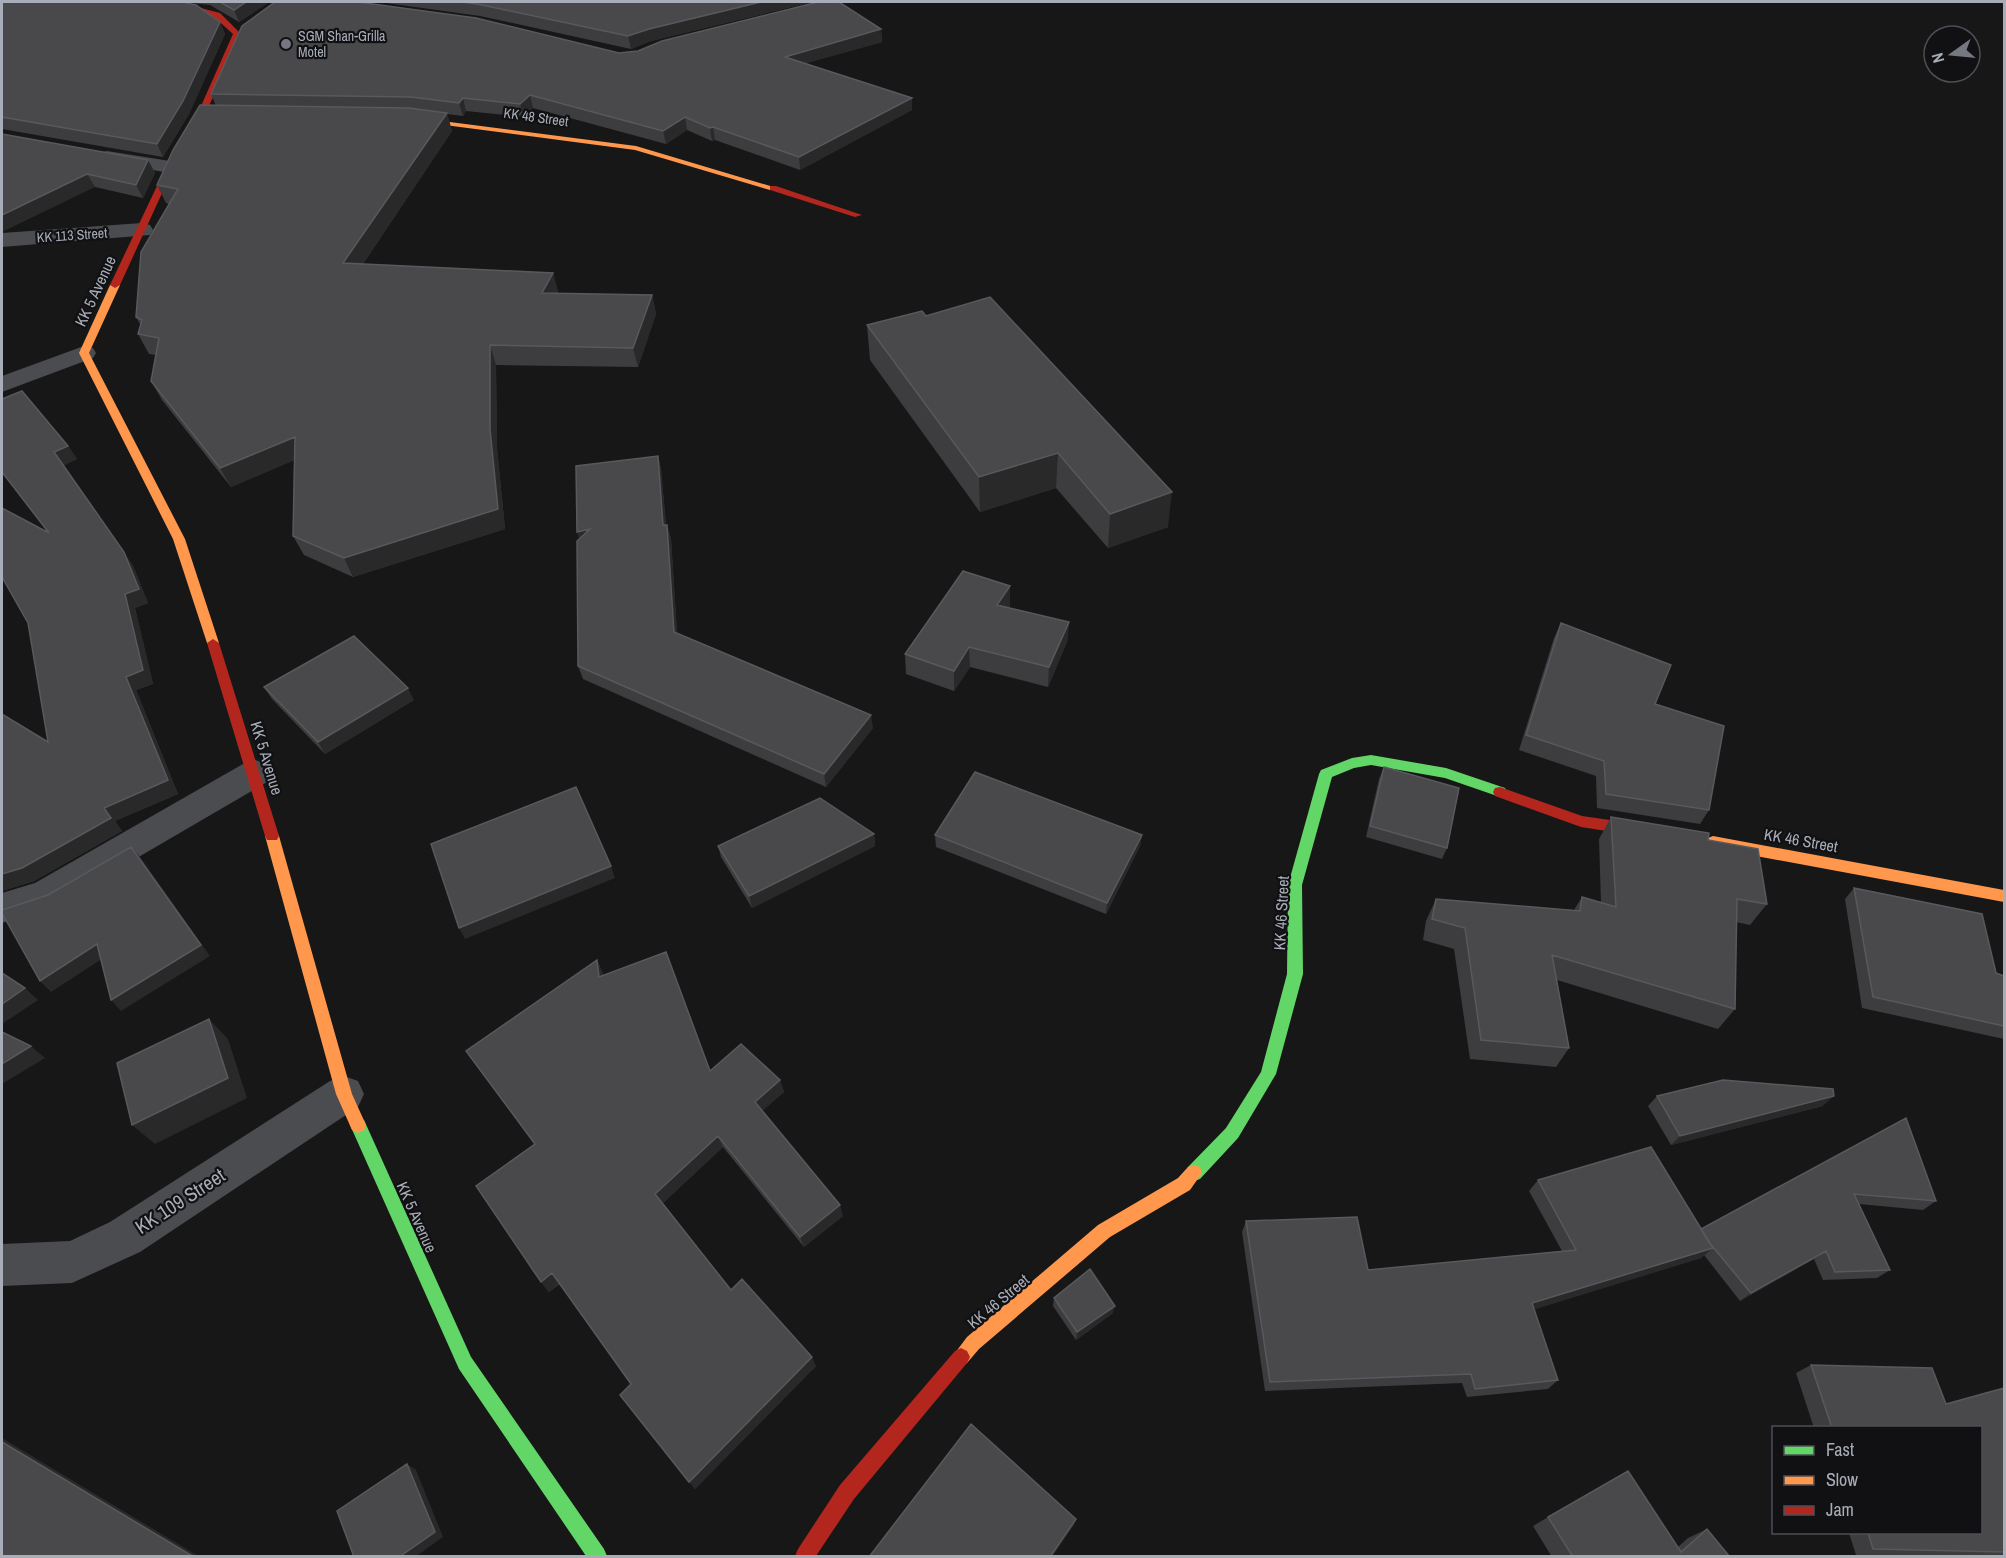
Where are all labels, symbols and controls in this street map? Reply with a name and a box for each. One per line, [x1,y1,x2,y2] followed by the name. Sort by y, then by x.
[1922,24,1982,84] north arrow
[298,27,386,61] place label: SGM Shan-Grilla Motel
[279,37,293,51] marker: SGM Shan-Grilla Motel
[1926,50,1949,65] text: N
[503,104,569,130] street label: KK 48 Street
[36,224,108,246] street label: KK 113 Street
[69,252,121,330] street label: KK 5 Avenue
[245,719,289,797] street label: KK 5 Avenue
[1762,823,1840,857] street label: KK 46 Street
[1268,875,1294,951] street label: KK 46 Street
[130,1161,230,1240] street label: KK 109 Street
[392,1178,442,1256] street label: KK 5 Avenue
[962,1268,1034,1333] street label: KK 46 Street
[1772,1426,1982,1534] legend
[1826,1437,1854,1462] text: Fast
[1826,1467,1858,1492] text: Slow
[1826,1497,1854,1522] text: Jam

